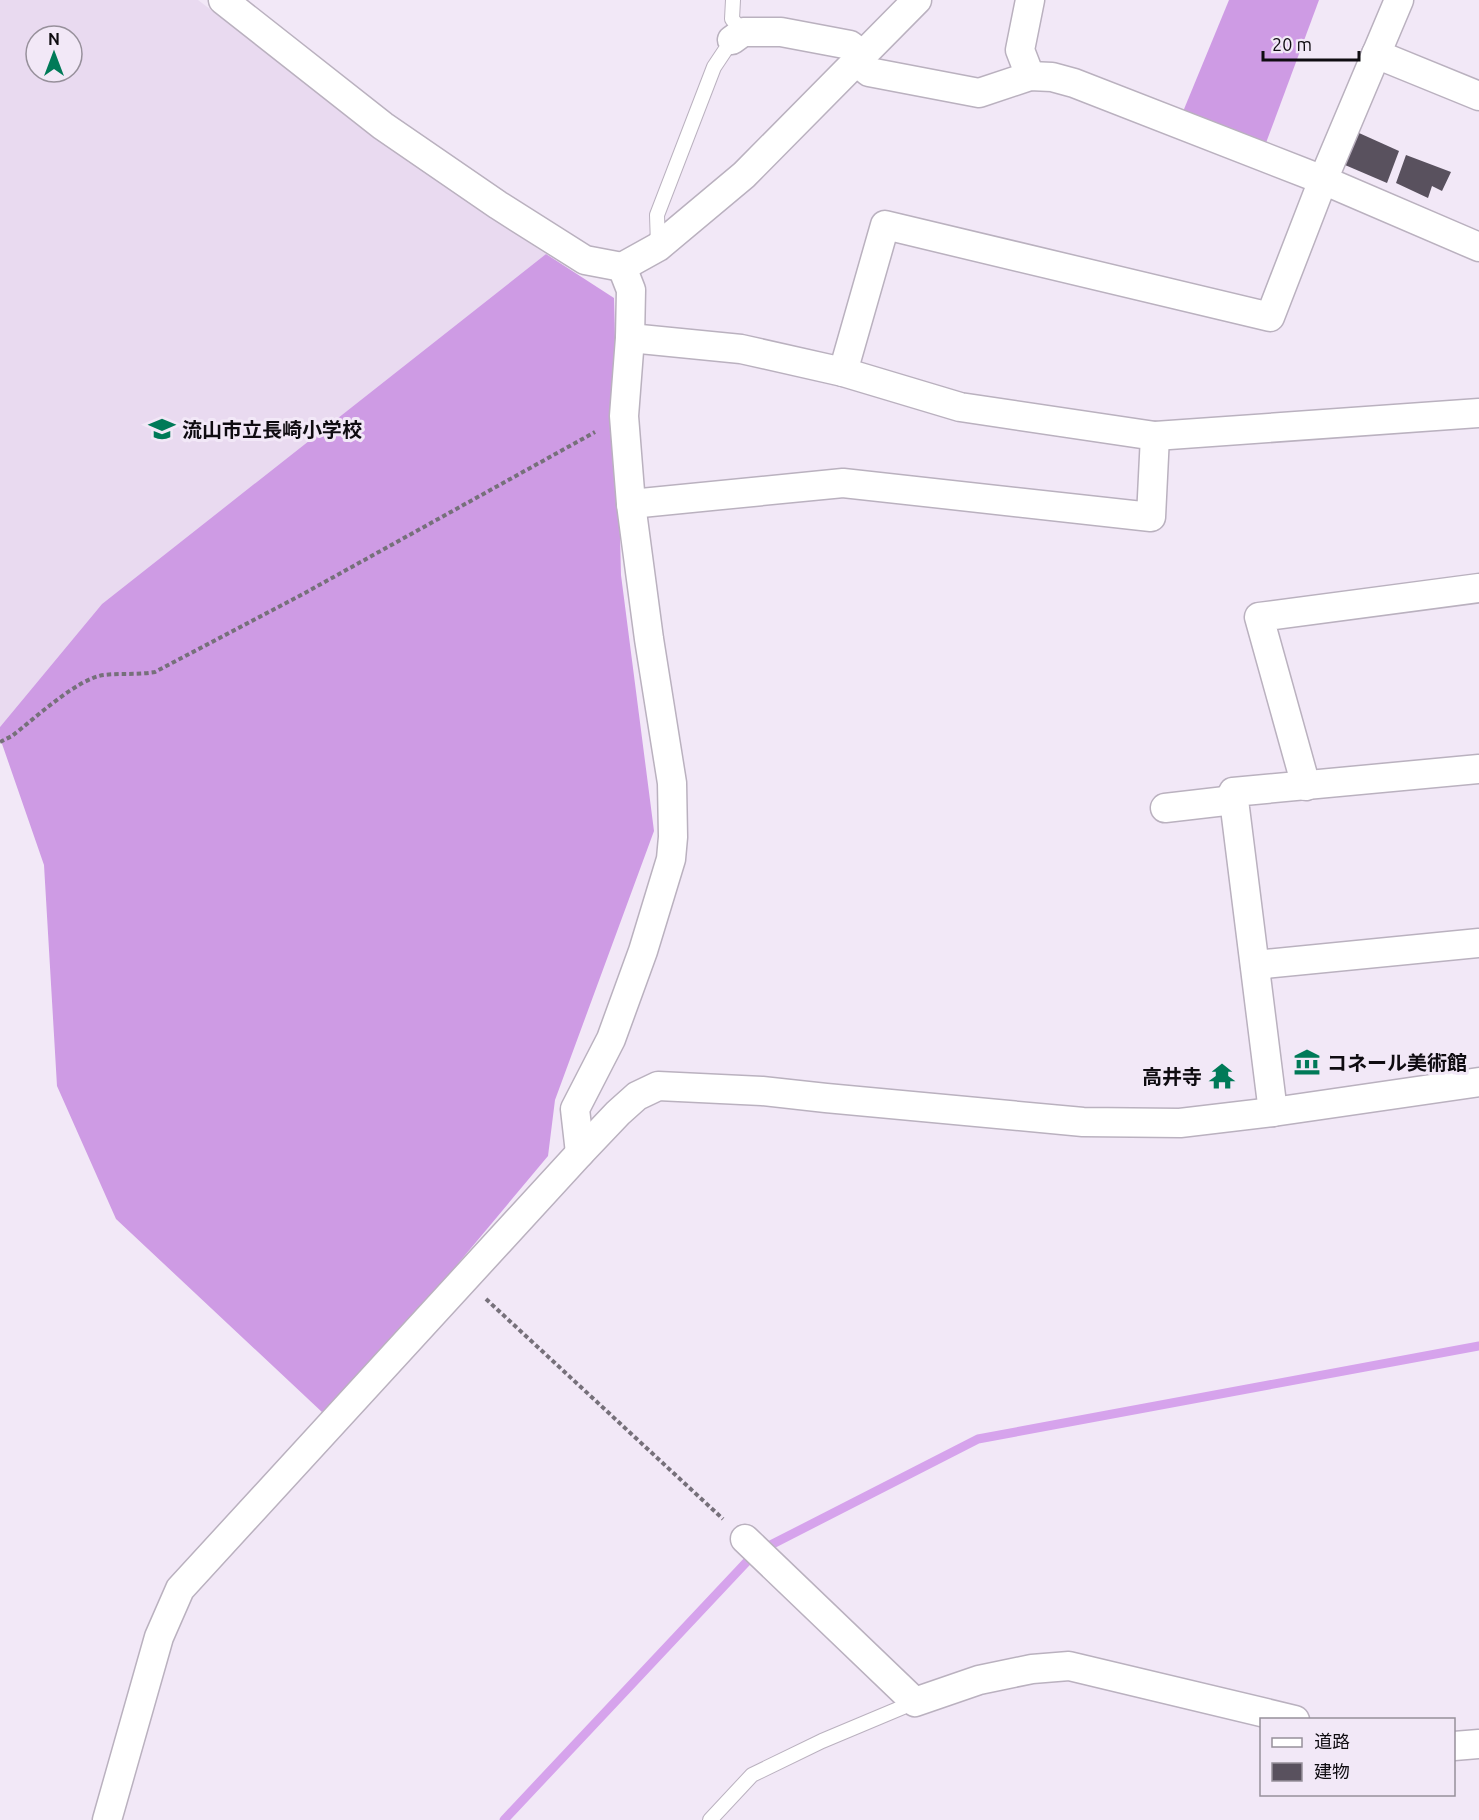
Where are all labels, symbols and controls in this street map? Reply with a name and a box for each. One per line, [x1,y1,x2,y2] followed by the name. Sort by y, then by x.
[24,24,84,84] north arrow
[1263,24,1359,62] scale bar
[48,30,60,48] text: N
[1272,34,1312,54] text: 20 m
[147,414,177,444] school or university icon: 流山市立長崎小学校
[182,418,362,441] place label: 流山市立長崎小学校
[1292,1047,1322,1077] museum icon: コネール美術館
[1327,1051,1467,1074] place label: コネール美術館
[1207,1061,1237,1091] temple icon: 高井寺
[1142,1065,1202,1088] place label: 高井寺
[1260,1718,1455,1796] legend
[1314,1731,1350,1751] text: 道路
[1314,1761,1350,1781] text: 建物

